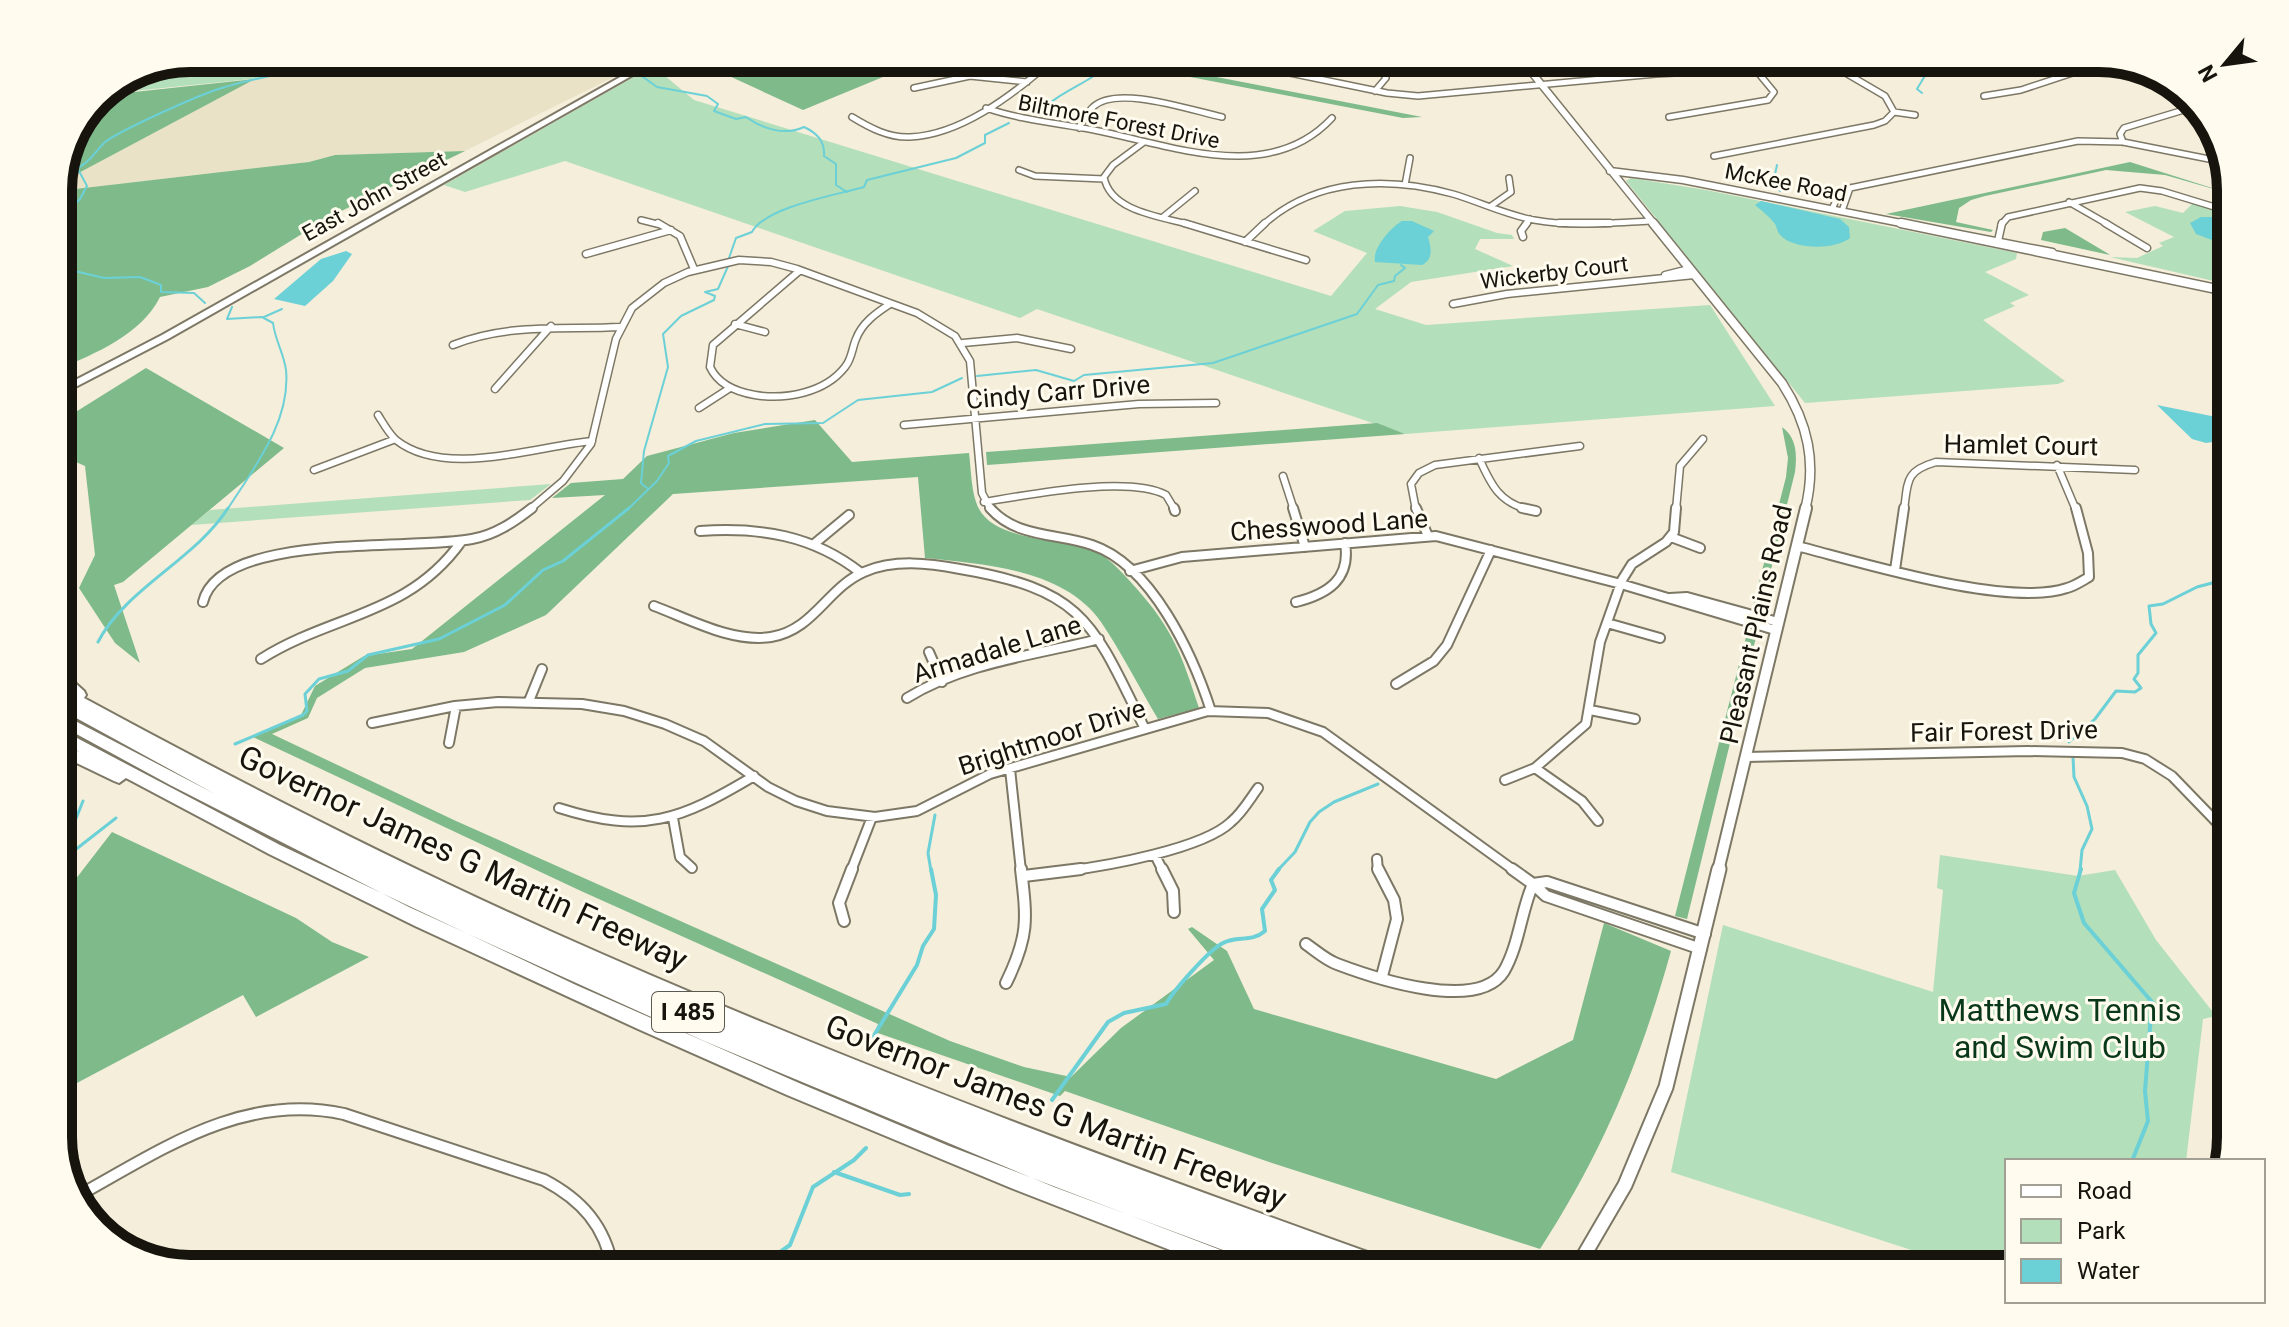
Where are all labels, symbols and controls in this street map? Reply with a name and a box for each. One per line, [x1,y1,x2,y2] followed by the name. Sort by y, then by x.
[2185,24,2265,104] north arrow
[2193,61,2223,86] text: N
[1016,90,1222,153] street label: Biltmore Forest Drive
[298,146,451,246] street label: East John Street
[1723,158,1849,207] street label: McKee Road
[1479,251,1629,294] street label: Wickerby Court
[965,369,1151,415] street label: Cindy Carr Drive
[1943,429,2099,461] street label: Hamlet Court
[1714,501,1798,747] street label: Pleasant Plains Road
[1229,503,1429,547] street label: Chesswood Lane
[909,609,1085,689] street label: Armadale Lane
[955,693,1149,781] street label: Brightmoor Drive
[1910,714,2098,748] street label: Fair Forest Drive
[233,737,693,979] street label: Governor James G Martin Freeway
[1939,991,2181,1066] park label: Matthews Tennis and Swim Club
[652,992,724,1032] road number: I 485
[820,1006,1292,1218] street label: Governor James G Martin Freeway
[2005,1159,2265,1303] legend
[2077,1177,2132,1205] text: Road
[2077,1217,2126,1245] text: Park
[2077,1257,2140,1285] text: Water

